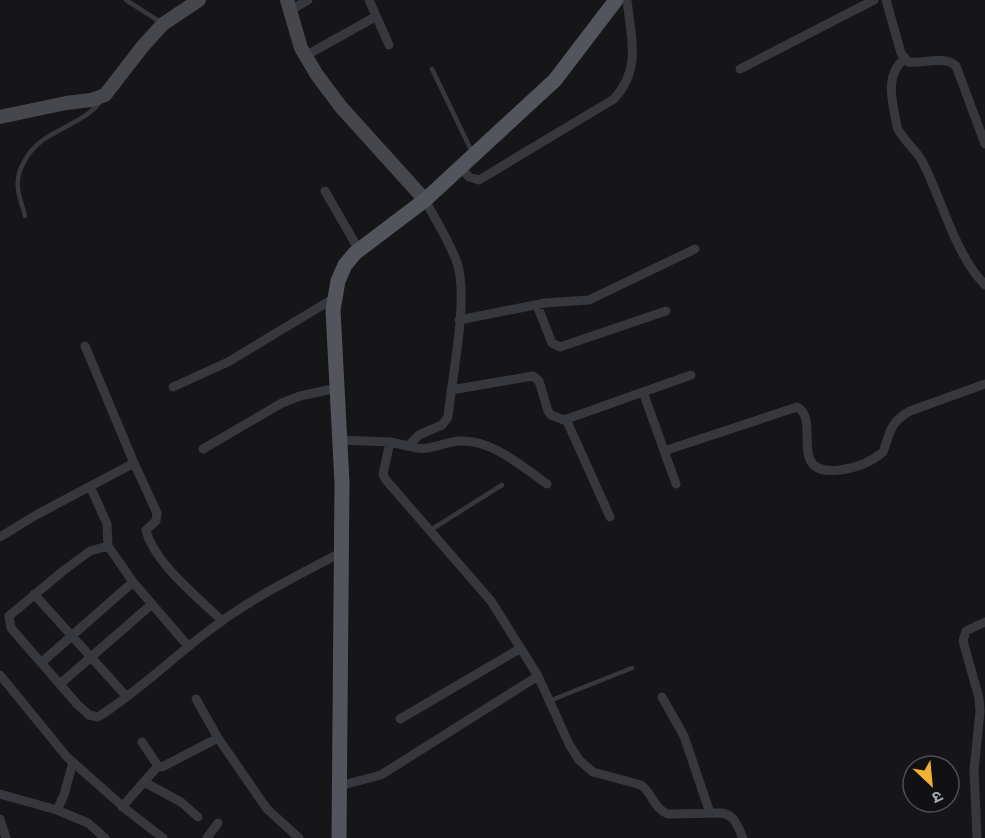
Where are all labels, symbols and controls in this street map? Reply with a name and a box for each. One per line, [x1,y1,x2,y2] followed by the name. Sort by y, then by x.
[901,754,961,814] north arrow
[929,787,946,809] text: उ

